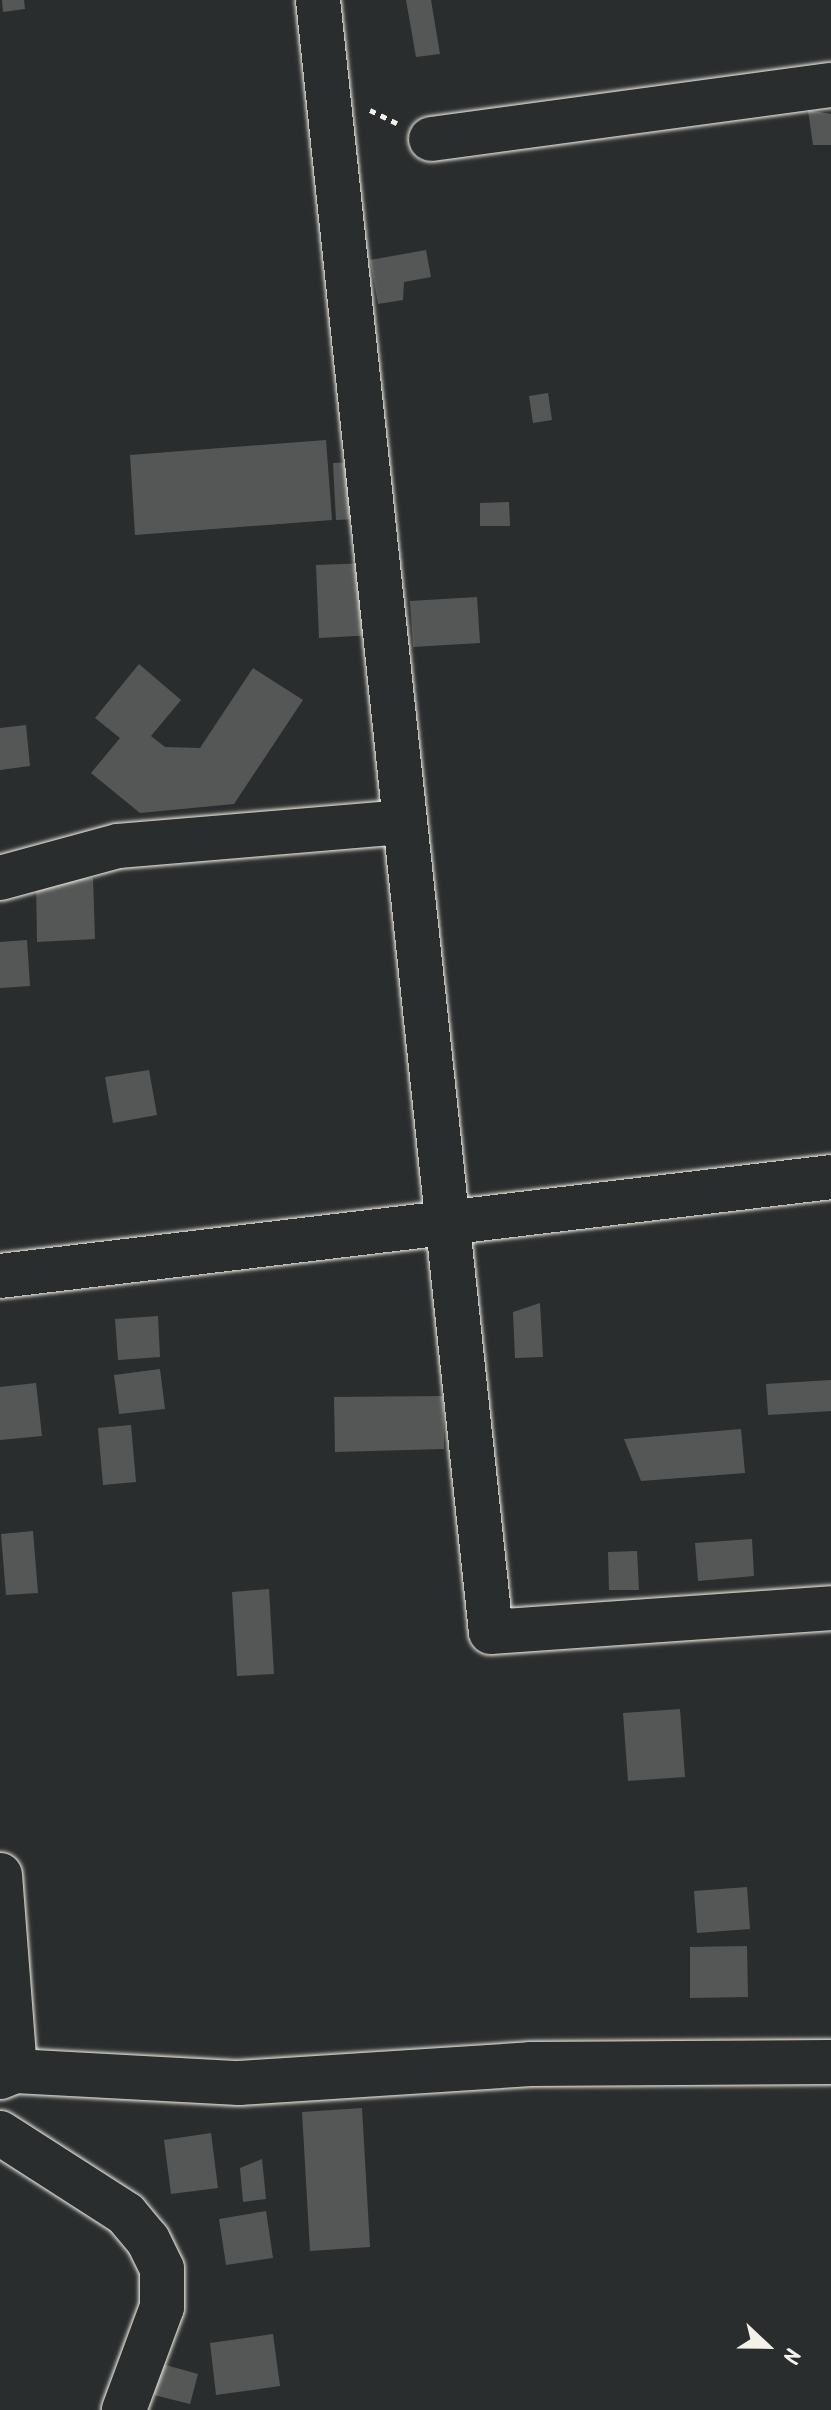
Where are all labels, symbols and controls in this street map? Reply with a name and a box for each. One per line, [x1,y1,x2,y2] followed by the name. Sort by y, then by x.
[727,2306,807,2386] north arrow
[771,2342,809,2368] text: N

